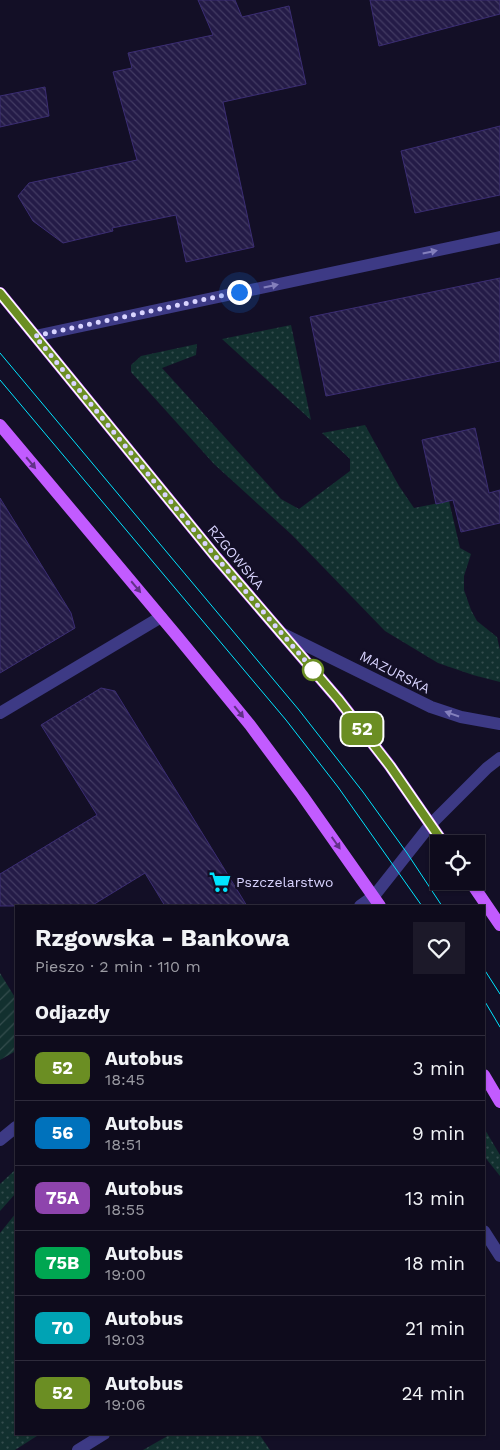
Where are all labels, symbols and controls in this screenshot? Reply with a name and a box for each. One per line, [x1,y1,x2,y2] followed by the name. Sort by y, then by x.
[422,248,437,256] one-way arrow
[227,280,252,305] your location
[263,281,279,289] one-way arrow
[26,456,37,469] one-way arrow
[204,522,268,592] street label: RZGOWSKA
[130,581,141,593] one-way arrow
[357,647,433,697] street label: MAZURSKA
[302,659,324,681] unlabelled marker
[234,706,245,719] one-way arrow
[445,710,460,717] one-way arrow
[340,713,384,745] line badge: 52
[351,718,373,739] text: 52
[430,835,485,890] map controls
[430,835,485,890] button: locate
[331,836,341,850] one-way arrow
[207,869,233,895] supermarket icon: Pszczelarstwo
[236,874,333,890] place label: Pszczelarstwo
[413,922,465,974] button: heart
[35,924,290,952] text: Rzgowska - Bankowa
[35,957,201,976] text: Pieszo · 2 min · 110 m
[35,1001,110,1024] text: Odjazdy
[105,1047,183,1070] text: Autobus
[52,1057,73,1078] text: 52
[413,1057,465,1080] text: 3 min
[105,1070,145,1089] text: 18:45
[105,1112,183,1135] text: Autobus
[52,1122,73,1143] text: 56
[412,1122,465,1145] text: 9 min
[105,1135,141,1154] text: 18:51
[105,1177,183,1200] text: Autobus
[46,1187,79,1208] text: 75A
[405,1187,465,1210] text: 13 min
[105,1200,144,1219] text: 18:55
[105,1242,183,1265] text: Autobus
[46,1252,79,1273] text: 75B
[404,1252,465,1275] text: 18 min
[105,1265,146,1284] text: 19:00
[105,1307,183,1330] text: Autobus
[51,1317,74,1338] text: 70
[405,1317,465,1340] text: 21 min
[105,1330,145,1349] text: 19:03
[105,1372,183,1395] text: Autobus
[52,1382,73,1403] text: 52
[401,1382,465,1405] text: 24 min
[105,1395,146,1414] text: 19:06

